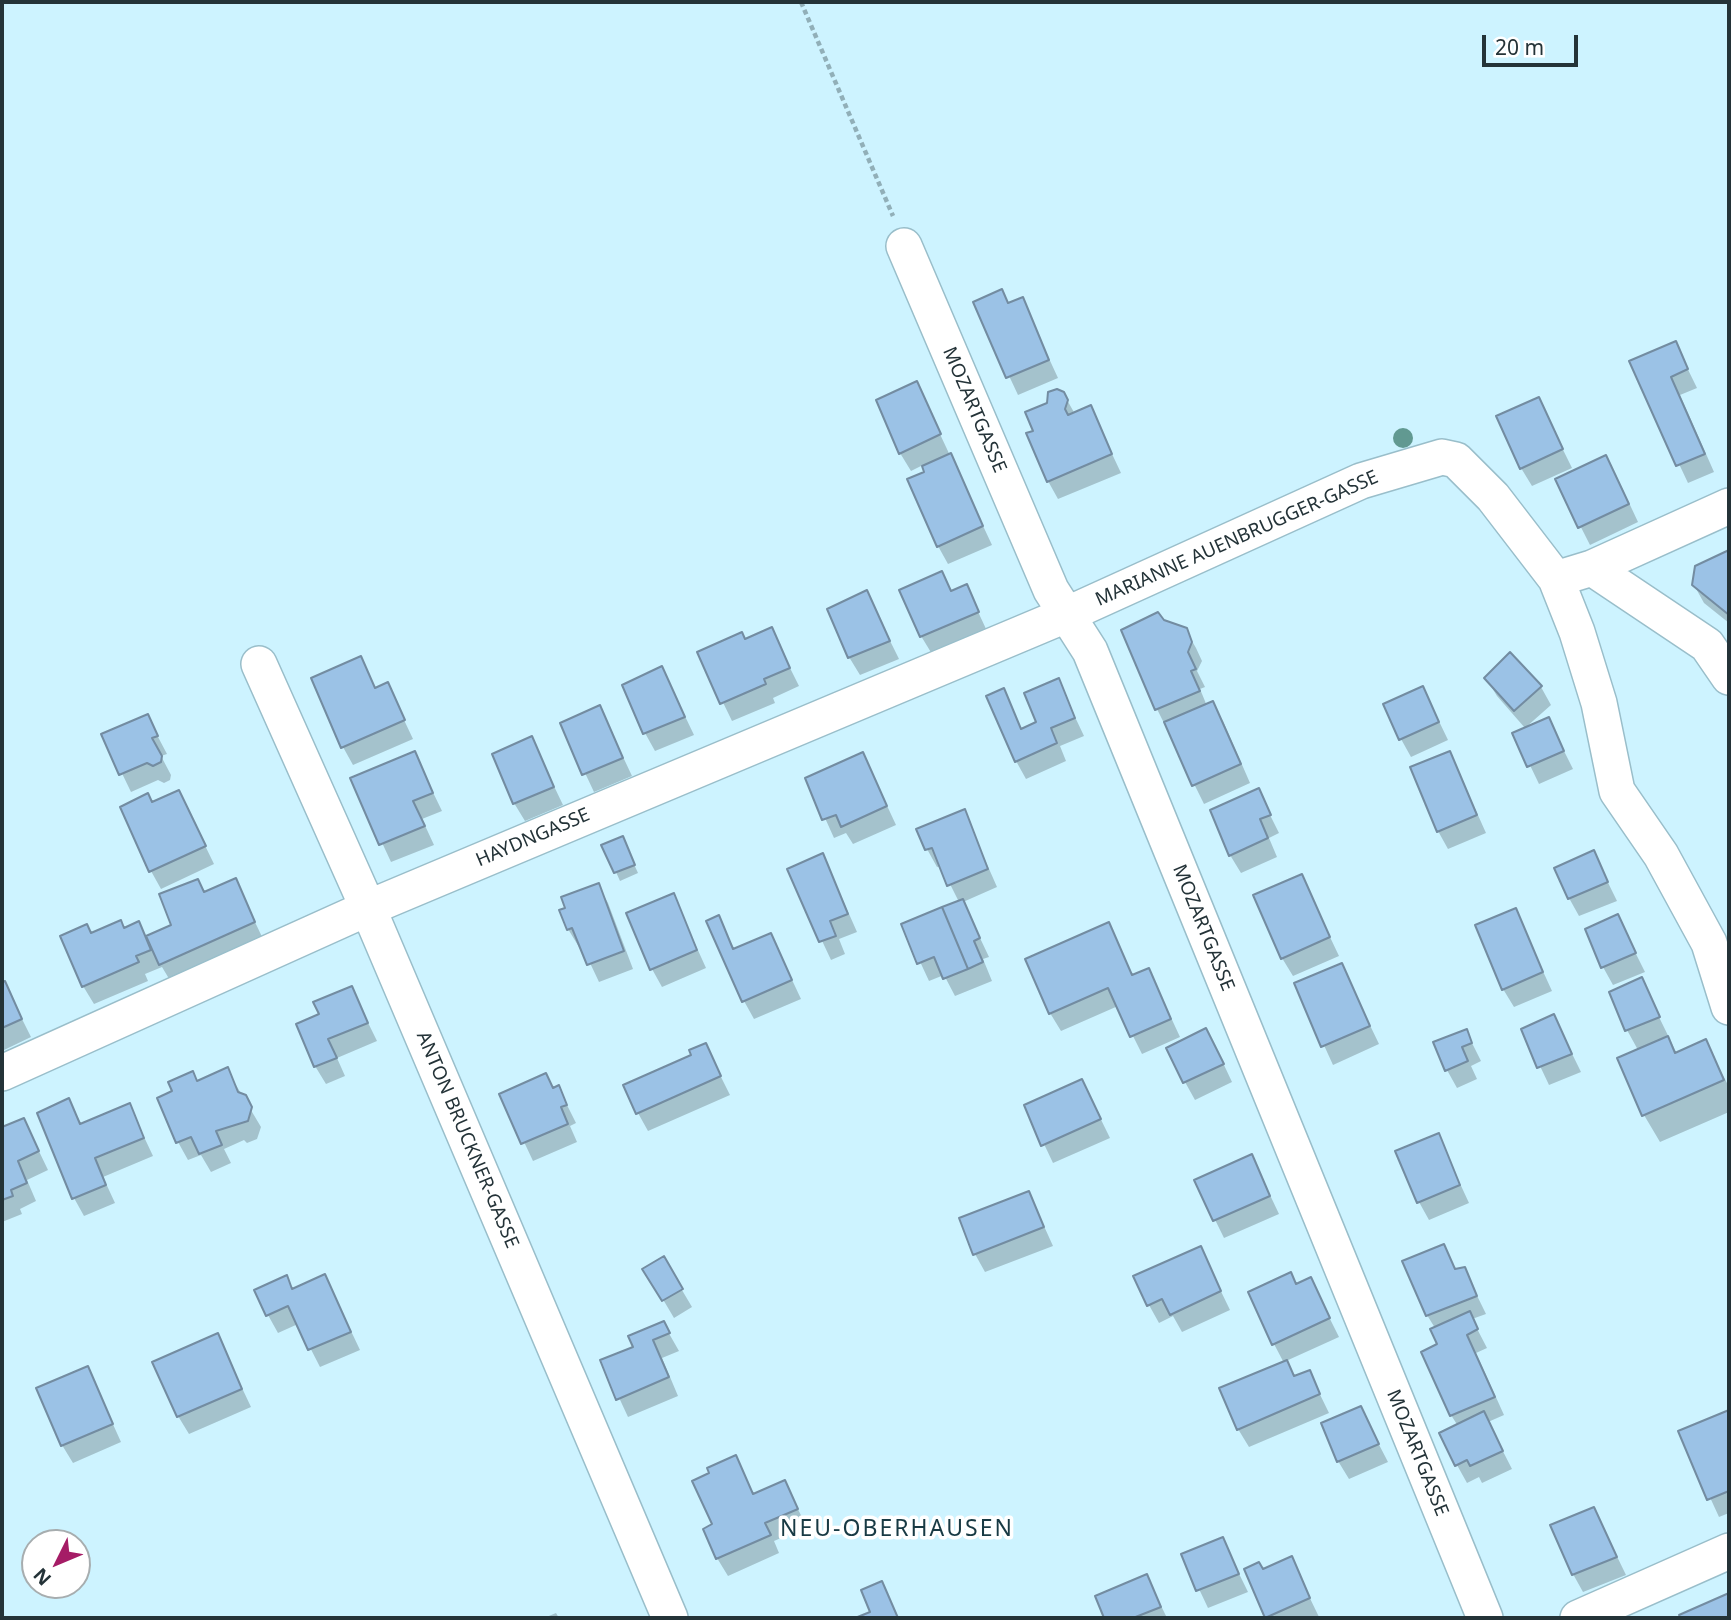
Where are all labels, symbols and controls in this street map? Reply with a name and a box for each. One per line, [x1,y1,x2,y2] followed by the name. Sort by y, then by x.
[1486,21,1582,65] scale bar
[1495,33,1544,61] text: 20 m
[937,344,1011,476] street label: MOZARTGASSE
[1092,466,1382,612] street label: MARIANNE AUENBRUGGER-GASSE
[473,804,593,872] street label: HAYDNGASSE
[1167,861,1239,995] street label: MOZARTGASSE
[411,1028,523,1252] street label: ANTON BRUCKNER-GASSE
[1381,1386,1453,1520] street label: MOZARTGASSE
[782,1515,1012,1543] district label: NEU-OBERHAUSEN
[21,1529,91,1599] north arrow
[27,1562,57,1591] text: N

